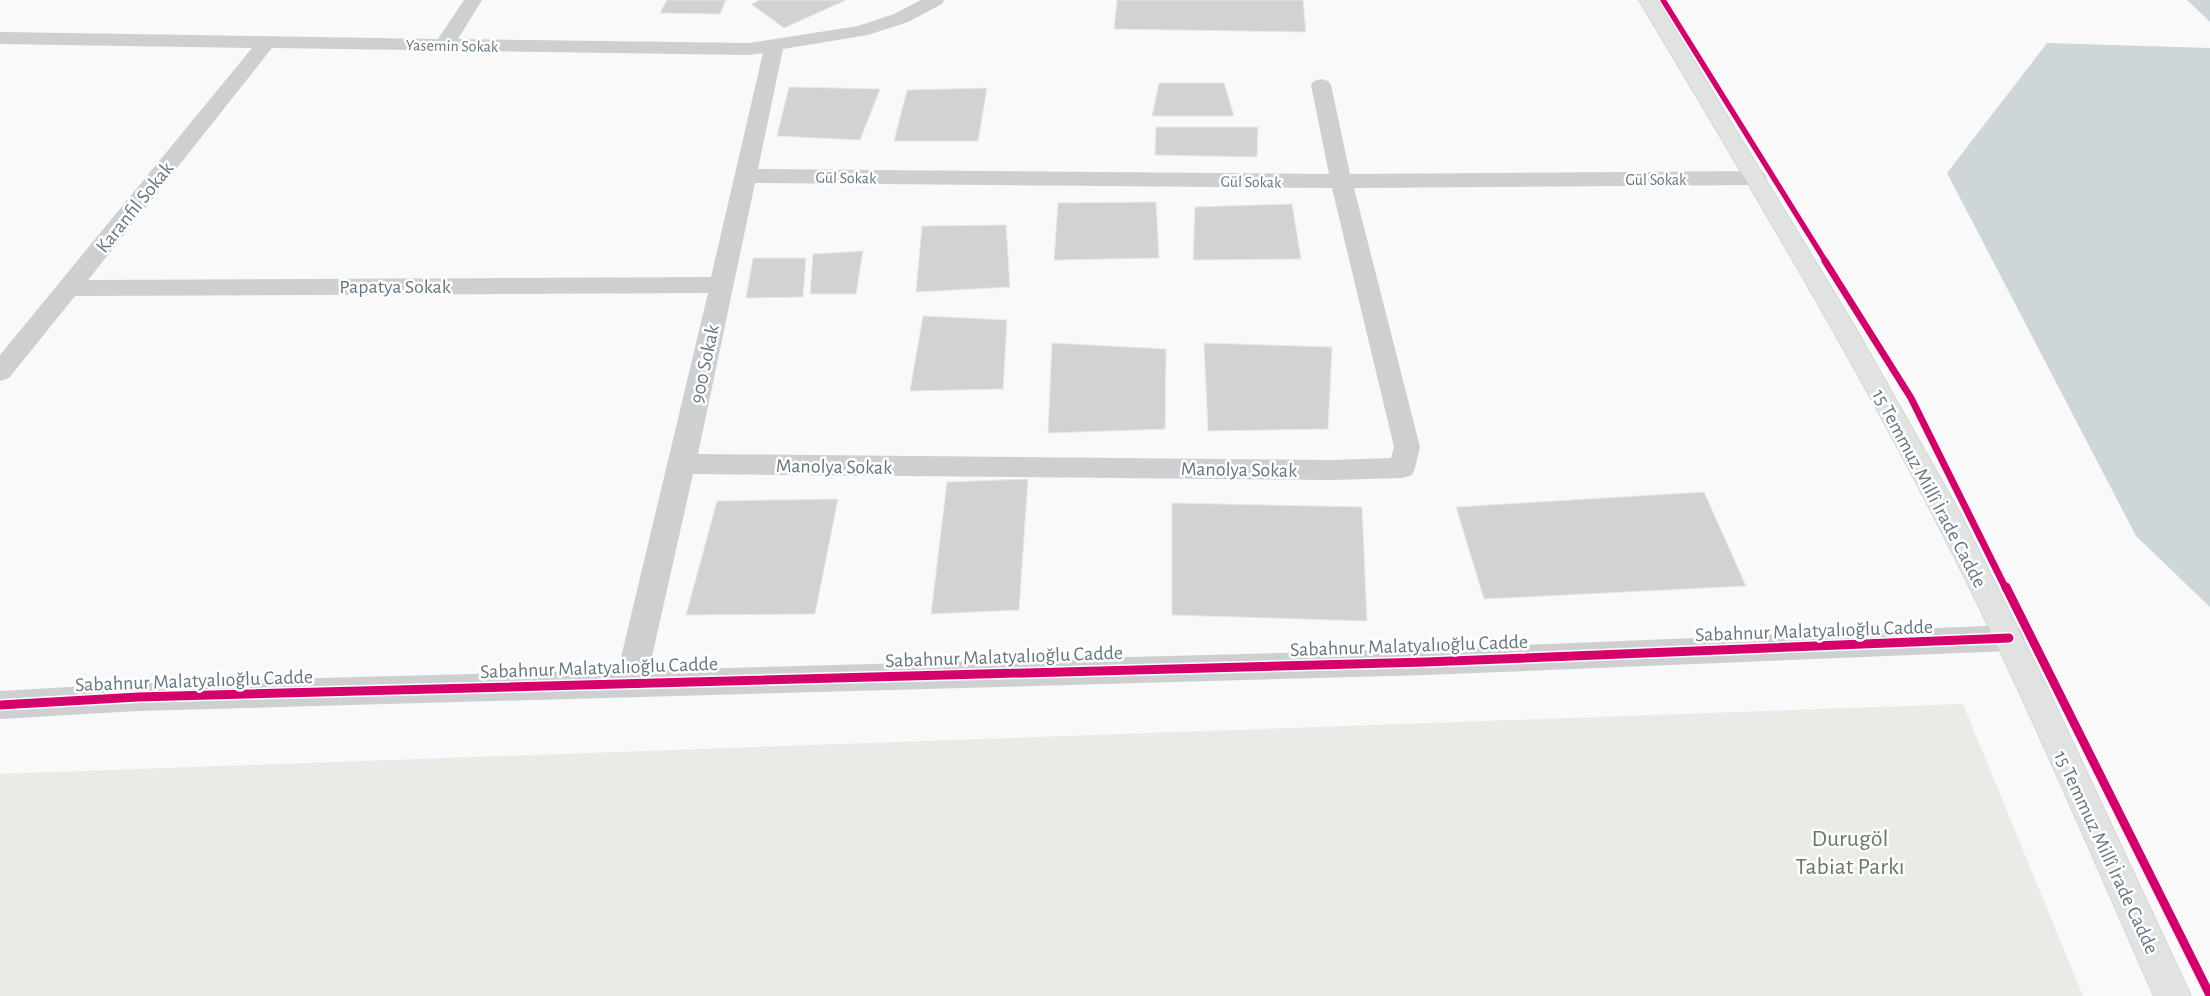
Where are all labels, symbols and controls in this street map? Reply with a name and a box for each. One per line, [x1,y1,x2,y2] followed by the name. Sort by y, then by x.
[406,37,499,55] street label: Yasemin Sokak
[92,158,177,257] street label: Karanfil Sokak
[815,169,877,187] street label: Gül Sokak
[1626,172,1687,188] street label: Gül Sokak
[1220,173,1282,191] street label: Gül Sokak
[339,277,451,297] street label: Papatya Sokak
[687,323,723,405] street label: 900 Sokak
[1868,386,1990,591] street label: 15 Temmuz Millî İrade Cadde
[776,456,892,478] street label: Manolya Sokak
[1181,459,1297,481] street label: Manolya Sokak
[1695,617,1933,645] street label: Sabahnur Malatyalıoğlu Cadde
[1290,632,1528,660] street label: Sabahnur Malatyalıoğlu Cadde
[885,643,1123,671] street label: Sabahnur Malatyalıoğlu Cadde
[480,654,718,682] street label: Sabahnur Malatyalıoğlu Cadde
[75,667,313,695] street label: Sabahnur Malatyalıoğlu Cadde
[2050,748,2162,957] street label: 15 Temmuz Millî İrade Cadde
[1795,827,1905,879] park label: Durugöl Tabiat Parkı

